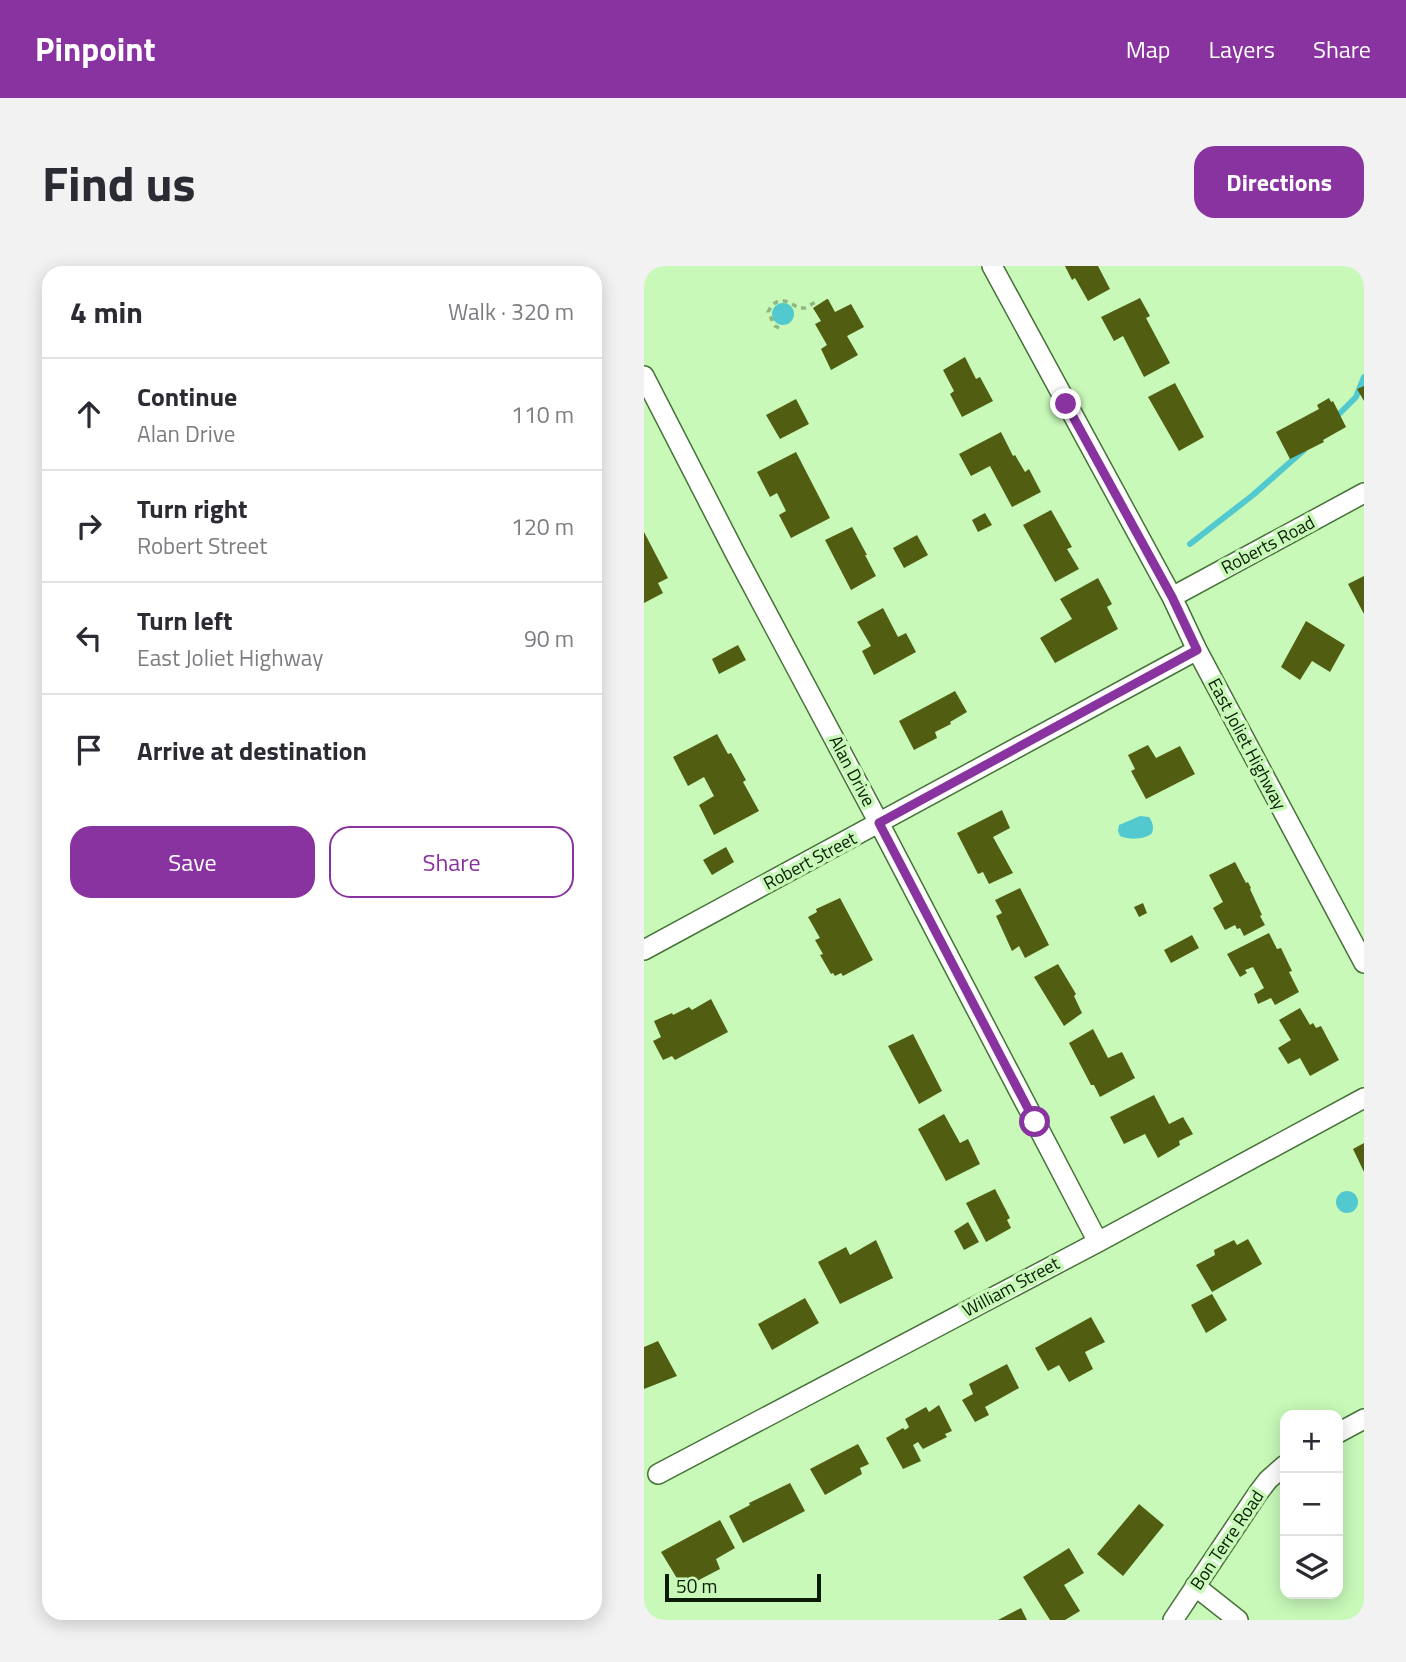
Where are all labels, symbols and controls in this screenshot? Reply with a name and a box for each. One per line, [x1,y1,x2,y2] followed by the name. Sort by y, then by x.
[35,24,155,74] text: Pinpoint
[1126,31,1171,67] text: Map
[1209,31,1275,67] text: Layers
[1313,31,1371,67] text: Share
[42,145,196,220] text: Find us
[1194,146,1364,218] button: Directions
[70,289,143,335] text: 4 min
[448,294,574,329] text: Walk · 320 m
[137,377,237,416] text: Continue
[1050,388,1081,419] route end
[70,395,108,433] icon: ahead
[511,397,574,432] text: 110 m
[137,416,235,451] text: Alan Drive
[137,489,248,528] text: Turn right
[70,507,108,545] icon: right
[1216,508,1320,581] street label: Roberts Road
[511,509,574,544] text: 120 m
[137,528,267,563] text: Robert Street
[137,601,232,640] text: Turn left
[70,619,108,657] icon: left
[524,621,574,656] text: 90 m
[137,640,323,675] text: East Joliet Highway
[1201,673,1294,815] street label: East Joliet Highway
[822,730,882,811] street label: Alan Drive
[70,731,108,769] icon: arrive
[137,731,367,770] text: Arrive at destination
[758,824,862,896] street label: Robert Street
[70,826,315,898] button: Save
[329,826,574,898] button: Share
[1019,1106,1050,1137] route start
[957,1249,1065,1323] street label: William Street
[1280,1410,1343,1599] map controls
[1280,1410,1343,1473] button: +
[1280,1473,1343,1536] button: −
[1183,1484,1270,1595] street label: Bon Terre Road
[1280,1536,1343,1599] button: layers
[665,1571,821,1603] scale bar
[676,1571,717,1600] text: 50 m

